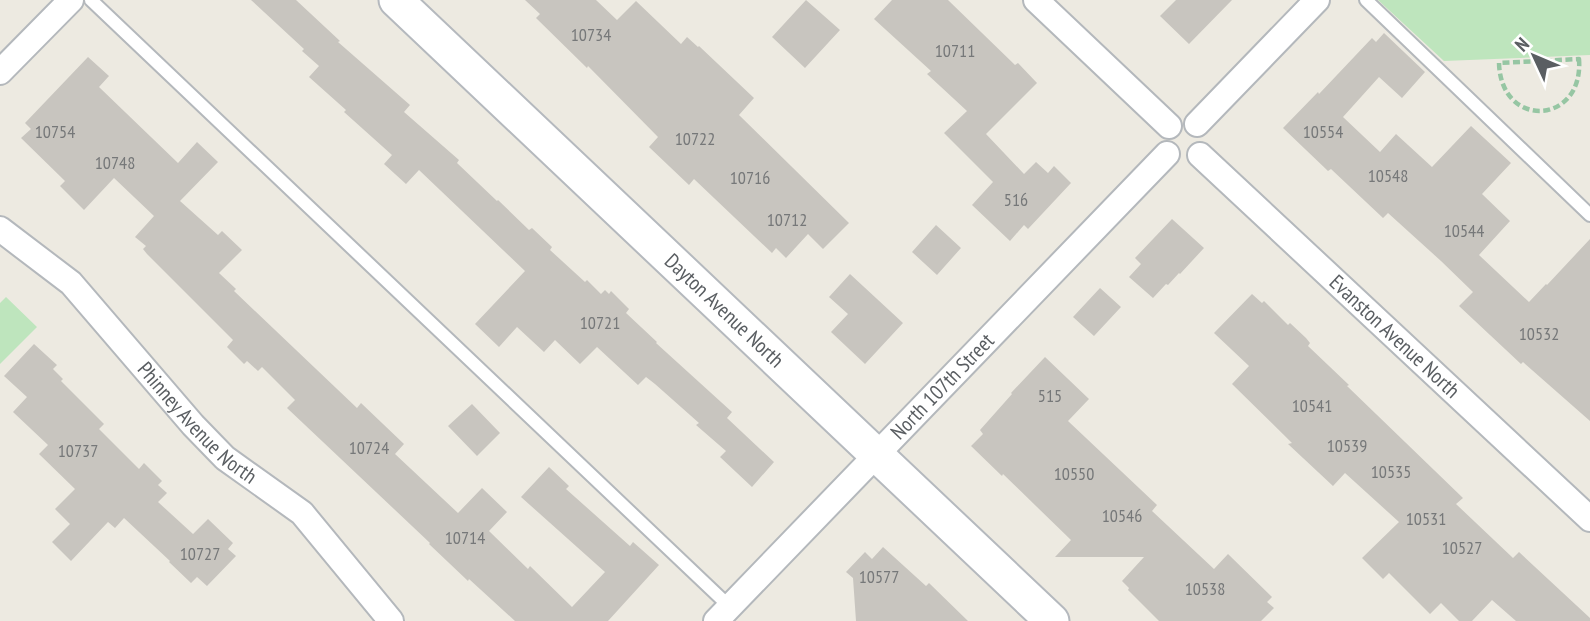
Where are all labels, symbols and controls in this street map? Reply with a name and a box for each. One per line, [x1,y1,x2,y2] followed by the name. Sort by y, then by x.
[1499,21,1569,91] north arrow
[571,23,611,46] house number: 10734
[1510,32,1534,56] text: N
[935,39,975,62] house number: 10711
[35,120,75,143] house number: 10754
[1303,120,1343,143] house number: 10554
[675,127,715,150] house number: 10722
[95,151,135,174] house number: 10748
[1368,164,1408,187] house number: 10548
[730,166,770,189] house number: 10716
[1004,188,1028,211] house number: 516
[767,208,807,231] house number: 10712
[1444,219,1484,242] house number: 10544
[659,247,790,373] street label: Dayton Avenue North
[1324,269,1466,404] street label: Evanston Avenue North
[580,311,620,334] house number: 10721
[1519,322,1559,345] house number: 10532
[885,327,1000,445] street label: North 107th Street
[132,356,262,489] street label: Phinney Avenue North
[1038,384,1062,407] house number: 515
[1292,394,1332,417] house number: 10541
[1327,434,1367,457] house number: 10539
[349,436,389,459] house number: 10724
[58,439,98,462] house number: 10737
[1371,460,1411,483] house number: 10535
[1054,462,1094,485] house number: 10550
[1102,504,1142,527] house number: 10546
[1406,507,1446,530] house number: 10531
[445,526,485,549] house number: 10714
[1442,536,1482,559] house number: 10527
[180,542,220,565] house number: 10727
[859,565,899,588] house number: 10577
[1185,577,1225,600] house number: 10538

